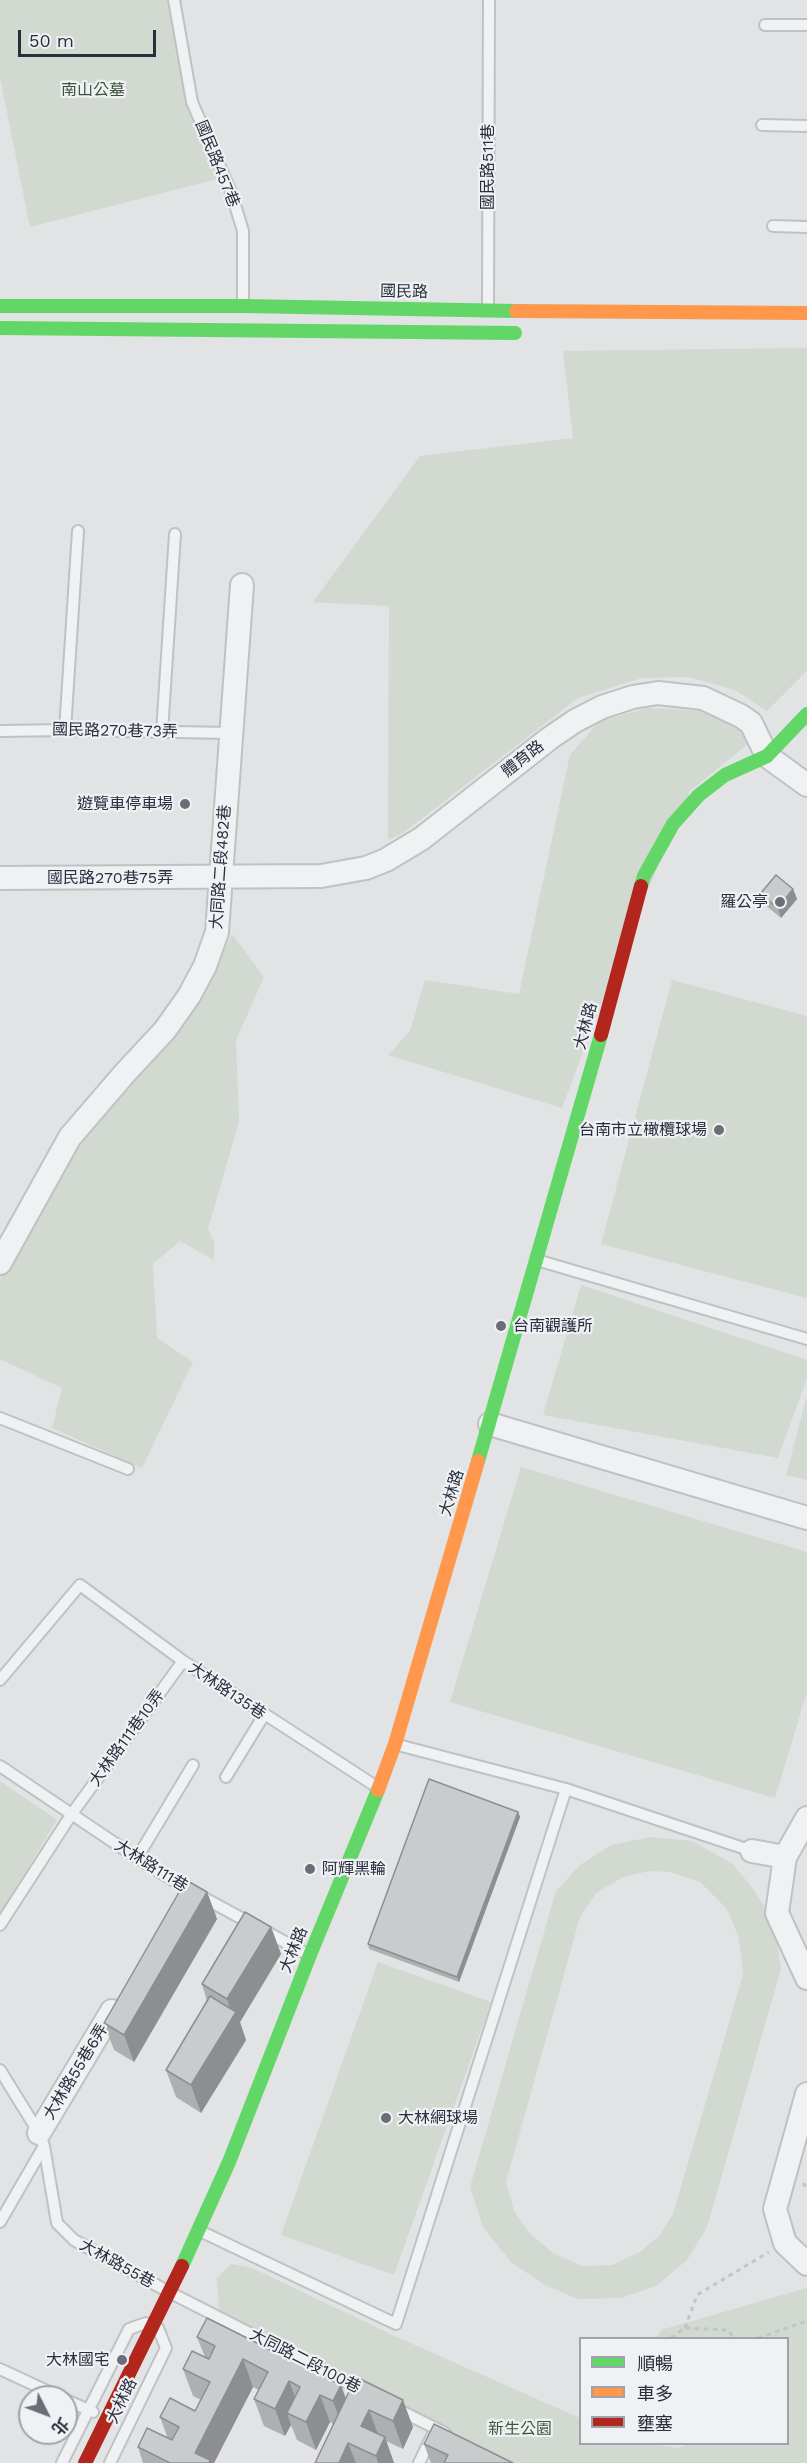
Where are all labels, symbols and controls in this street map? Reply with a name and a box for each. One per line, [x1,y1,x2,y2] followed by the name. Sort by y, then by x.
[21,18,159,56] scale bar
[29,30,74,51] text: 50 m
[61,80,125,100] park label: 南山公墓
[191,118,243,210] street label: 國民路457巷
[478,124,498,210] street label: 國民路511巷
[380,282,428,302] street label: 國民路
[52,720,178,742] street label: 國民路270巷73弄
[498,737,548,781] street label: 體育路
[77,794,173,814] place label: 遊覽車停車場
[178,797,192,811] marker: 遊覽車停車場
[207,804,235,930] street label: 大同路二段482巷
[47,868,173,888] street label: 國民路270巷75弄
[720,892,768,912] place label: 羅公亭
[773,895,787,909] marker: 羅公亭
[571,1000,601,1052] street label: 大林路
[579,1120,707,1140] place label: 台南市立橄欖球場
[712,1123,726,1137] marker: 台南市立橄欖球場
[513,1316,593,1336] place label: 台南觀護所
[494,1319,508,1333] marker: 台南觀護所
[436,1467,468,1519] street label: 大林路
[185,1658,269,1724] street label: 大林路135巷
[85,1686,169,1790] street label: 大林路111巷10弄
[111,1836,191,1896] street label: 大林路111巷
[322,1859,386,1879] place label: 阿輝黑輪
[303,1862,317,1876] marker: 阿輝黑輪
[276,1924,312,1976] street label: 大林路
[40,2021,112,2123] street label: 大林路55巷6弄
[398,2108,478,2128] place label: 大林網球場
[379,2111,393,2125] marker: 大林網球場
[76,2236,158,2292] street label: 大林路55巷
[246,2325,364,2397] street label: 大同路二段100巷
[579,2337,789,2445] legend
[46,2350,110,2370] place label: 大林國宅
[115,2353,129,2367] marker: 大林國宅
[637,2353,673,2374] text: 順暢
[103,2375,141,2427] street label: 大林路
[637,2383,673,2404] text: 車多
[18,2385,78,2445] north arrow
[637,2413,673,2434] text: 壅塞
[48,2414,73,2438] text: 北
[488,2419,552,2439] park label: 新生公園

